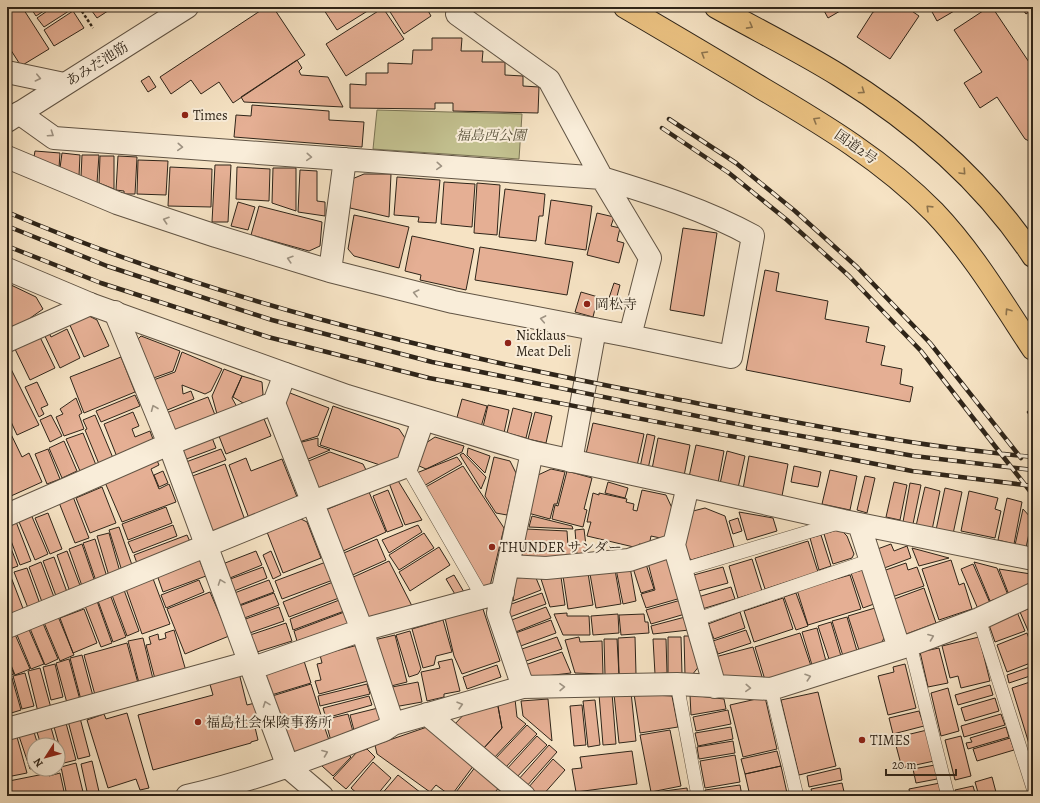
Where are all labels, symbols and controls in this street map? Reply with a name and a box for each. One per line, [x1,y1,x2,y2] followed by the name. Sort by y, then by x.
[746,21,753,29] one-way arrow
[62,37,132,91] street label: あみだ池筋
[701,51,708,58] one-way arrow
[35,74,41,82] one-way arrow
[858,86,865,93] one-way arrow
[193,106,228,125] place label: Times
[180,110,190,120] marker: Times
[813,117,820,125] one-way arrow
[831,125,881,169] street label: 国道2号
[456,126,528,145] park label: 福島西公園
[47,129,54,136] one-way arrow
[177,143,183,152] one-way arrow
[306,152,312,161] one-way arrow
[436,162,442,171] one-way arrow
[959,167,966,175] one-way arrow
[926,205,934,213] one-way arrow
[163,216,170,225] one-way arrow
[287,255,294,264] one-way arrow
[413,289,420,298] one-way arrow
[595,295,637,314] place label: 岡松寺
[582,299,592,309] marker: 岡松寺
[1005,308,1013,315] one-way arrow
[540,316,546,324] one-way arrow
[516,326,571,361] place label: Nicklaus Meat Deli
[503,338,513,348] marker: Nicklaus Meat Deli
[151,404,159,411] one-way arrow
[500,538,622,557] place label: THUNDER サンダー
[487,542,497,552] marker: THUNDER サンダー
[218,579,226,586] one-way arrow
[928,633,935,641] one-way arrow
[804,674,811,682] one-way arrow
[559,682,565,691] one-way arrow
[745,684,751,693] one-way arrow
[262,701,270,708] one-way arrow
[456,701,463,710] one-way arrow
[206,713,332,732] place label: 福島社会保険事務所
[193,717,203,727] marker: 福島社会保険事務所
[870,731,910,750] place label: TIMES
[857,735,867,745] marker: TIMES
[26,737,66,777] north arrow
[320,750,328,758] one-way arrow
[886,751,956,777] scale bar
[30,755,47,770] text: N
[892,757,916,773] text: 20 m

